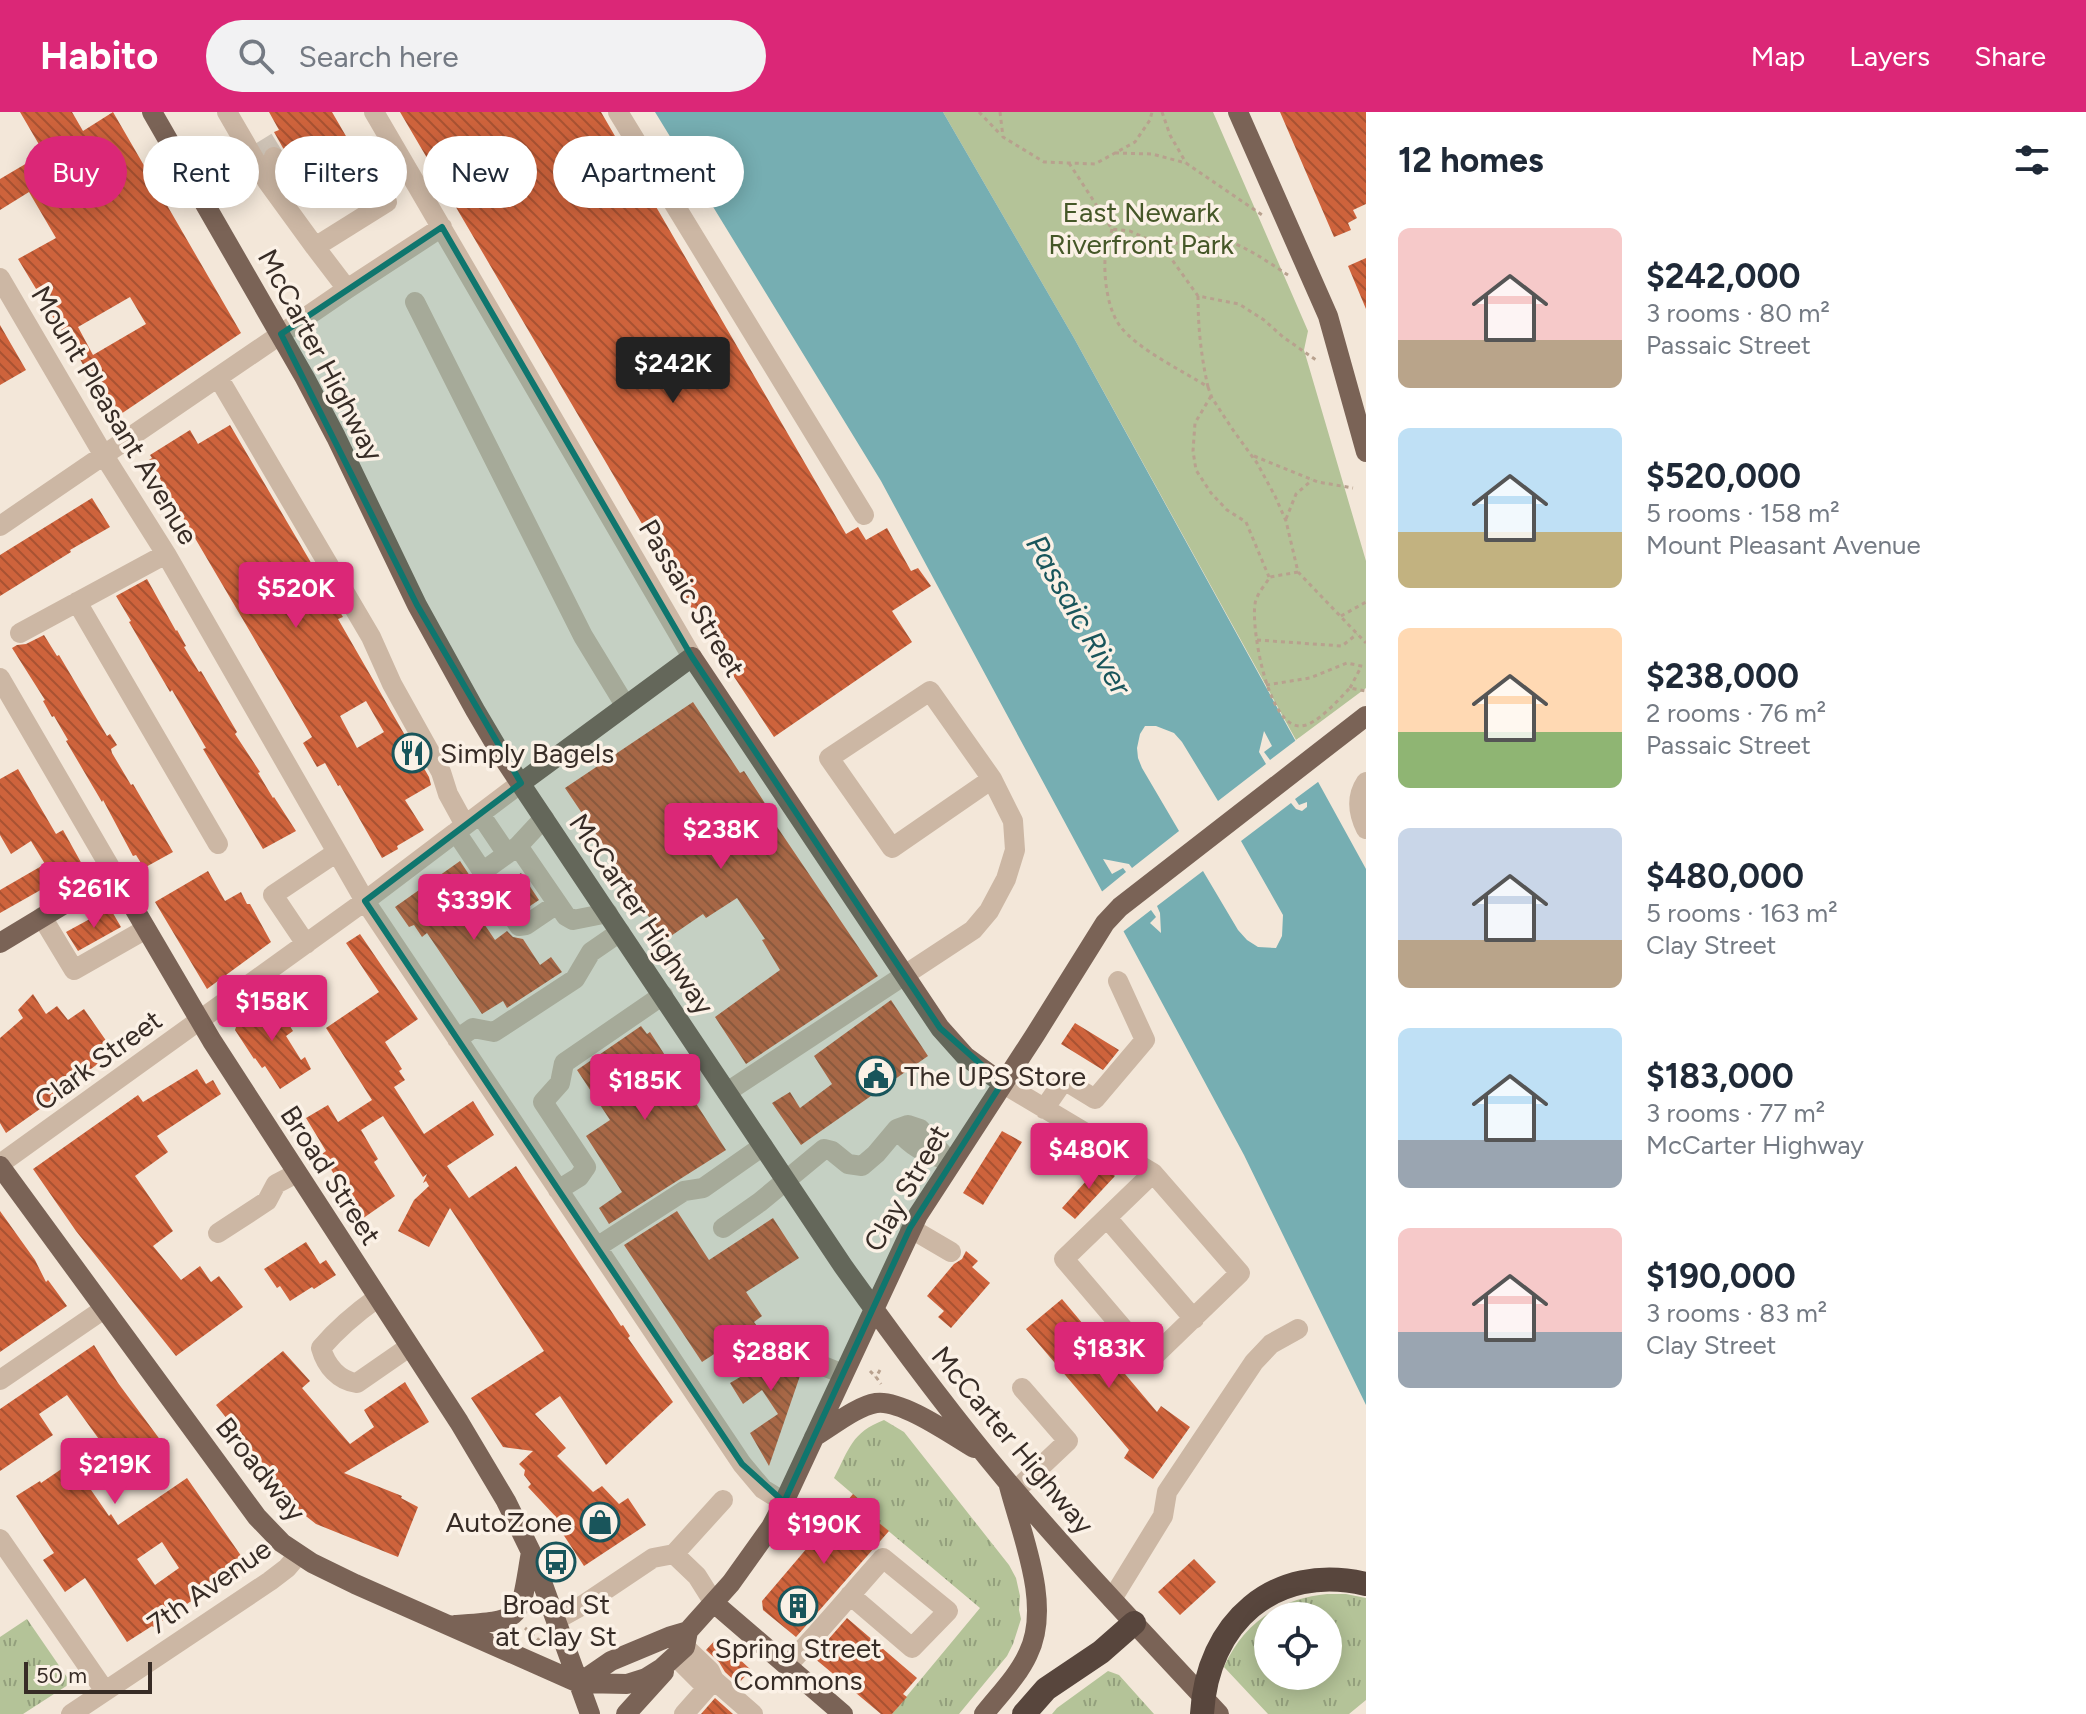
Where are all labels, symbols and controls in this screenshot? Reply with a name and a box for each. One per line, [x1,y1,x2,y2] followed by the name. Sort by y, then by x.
[206,20,766,92] search box
[40,33,158,79] text: Habito
[234,34,278,78] icon: search
[298,38,459,75] text: Search here
[1751,39,1805,73] text: Map
[1849,39,1930,73] text: Layers
[1974,39,2046,73] text: Share
[24,136,127,208] chip: Buy
[143,136,259,208] chip: Rent
[275,136,407,208] chip: Filters
[423,136,537,208] chip: New
[553,136,744,208] chip: Apartment
[2010,138,2054,182] icon: filters
[1398,140,1544,181] text: 12 homes
[1048,195,1234,261] park label: East Newark Riverfront Park
[251,243,391,467] street label: McCarter Highway
[1646,256,1801,297] text: $242,000
[1462,260,1558,356] icon: home
[24,279,206,551] street label: Mount Pleasant Avenue
[1646,297,1830,329] text: 3 rooms · 80 m²
[1646,329,1811,361] text: Passaic Street
[617,337,729,405] pin: $242K
[634,347,712,379] text: $242K
[1646,456,1801,497] text: $520,000
[1462,460,1558,556] icon: home
[1646,497,1840,529] text: 5 rooms · 158 m²
[632,513,752,683] street label: Passaic Street
[1018,528,1141,703] water label: Passaic River
[1646,529,1921,561] text: Mount Pleasant Avenue
[240,562,352,630] pin: $520K
[257,572,335,604] text: $520K
[1646,656,1799,697] text: $238,000
[1462,660,1558,756] icon: home
[1646,697,1826,729] text: 2 rooms · 76 m²
[1646,729,1811,761] text: Passaic Street
[391,732,433,774] restaurant icon: Simply Bagels
[440,736,614,770] place label: Simply Bagels
[665,803,777,871] pin: $238K
[562,807,722,1021] street label: McCarter Highway
[682,813,760,845] text: $238K
[1646,856,1804,897] text: $480,000
[1462,860,1558,956] icon: home
[38,862,150,930] pin: $261K
[58,872,130,904] text: $261K
[418,874,530,942] pin: $339K
[436,884,512,916] text: $339K
[1646,897,1838,929] text: 5 rooms · 163 m²
[1646,929,1776,961] text: Clay Street
[216,975,328,1043] pin: $158K
[235,985,309,1017] text: $158K
[28,1002,168,1118] street label: Clark Street
[589,1054,701,1122] pin: $185K
[855,1055,897,1097] public building icon: The UPS Store
[1646,1056,1794,1097] text: $183,000
[904,1059,1086,1093] place label: The UPS Store
[1462,1060,1558,1156] icon: home
[608,1064,682,1096] text: $185K
[1646,1097,1825,1129] text: 3 rooms · 77 m²
[273,1099,389,1251] street label: Broad Street
[856,1119,956,1257] street label: Clay Street
[1033,1123,1145,1191] pin: $480K
[1646,1129,1864,1161] text: McCarter Highway
[1049,1133,1129,1165] text: $480K
[1646,1256,1796,1297] text: $190,000
[1462,1260,1558,1356] icon: home
[1646,1297,1827,1329] text: 3 rooms · 83 m²
[1053,1322,1165,1390] pin: $183K
[715,1325,827,1393] pin: $288K
[1646,1329,1776,1361] text: Clay Street
[1072,1332,1146,1364] text: $183K
[732,1335,810,1367] text: $288K
[925,1339,1102,1541] street label: McCarter Highway
[209,1410,313,1528] street label: Broadway
[59,1438,171,1506] pin: $219K
[79,1448,151,1480] text: $219K
[768,1498,880,1566] pin: $190K
[579,1501,621,1543] shop icon: AutoZone
[446,1505,572,1539] place label: AutoZone
[787,1508,861,1540] text: $190K
[141,1531,277,1641] street label: 7th Avenue
[535,1541,577,1583] bus stop icon: Broad St at Clay St
[777,1585,819,1627] building icon: Spring Street Commons
[495,1587,617,1653] place label: Broad St at Clay St
[1254,1602,1342,1690] map controls
[1254,1602,1342,1690] button: locate
[714,1631,882,1697] place label: Spring Street Commons
[24,1658,152,1694] scale bar
[36,1662,87,1689] text: 50 m

